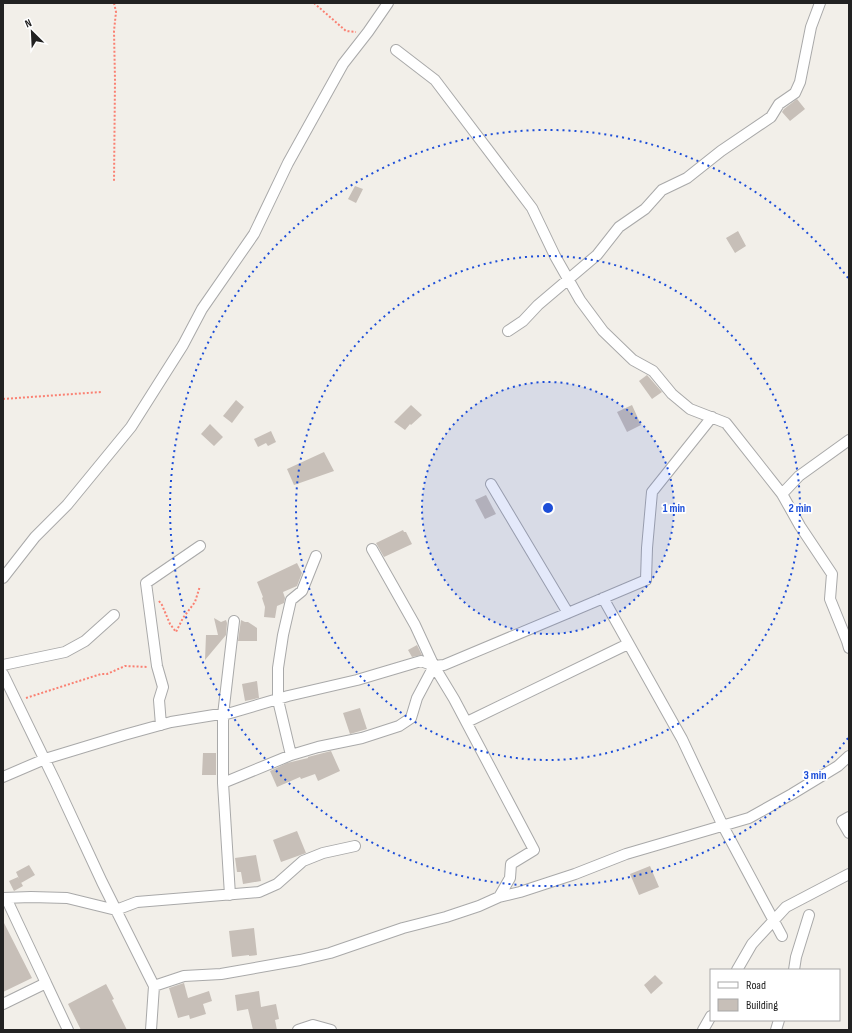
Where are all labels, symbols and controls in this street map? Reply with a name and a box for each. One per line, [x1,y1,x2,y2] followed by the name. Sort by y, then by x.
[12,12,52,52] north arrow
[23,16,34,30] text: N
[541,501,555,515] centre of rings
[663,501,685,516] text: 1 min
[789,501,811,516] text: 2 min
[804,768,826,783] text: 3 min
[710,969,840,1021] legend
[746,978,766,993] text: Road
[746,998,778,1013] text: Building

